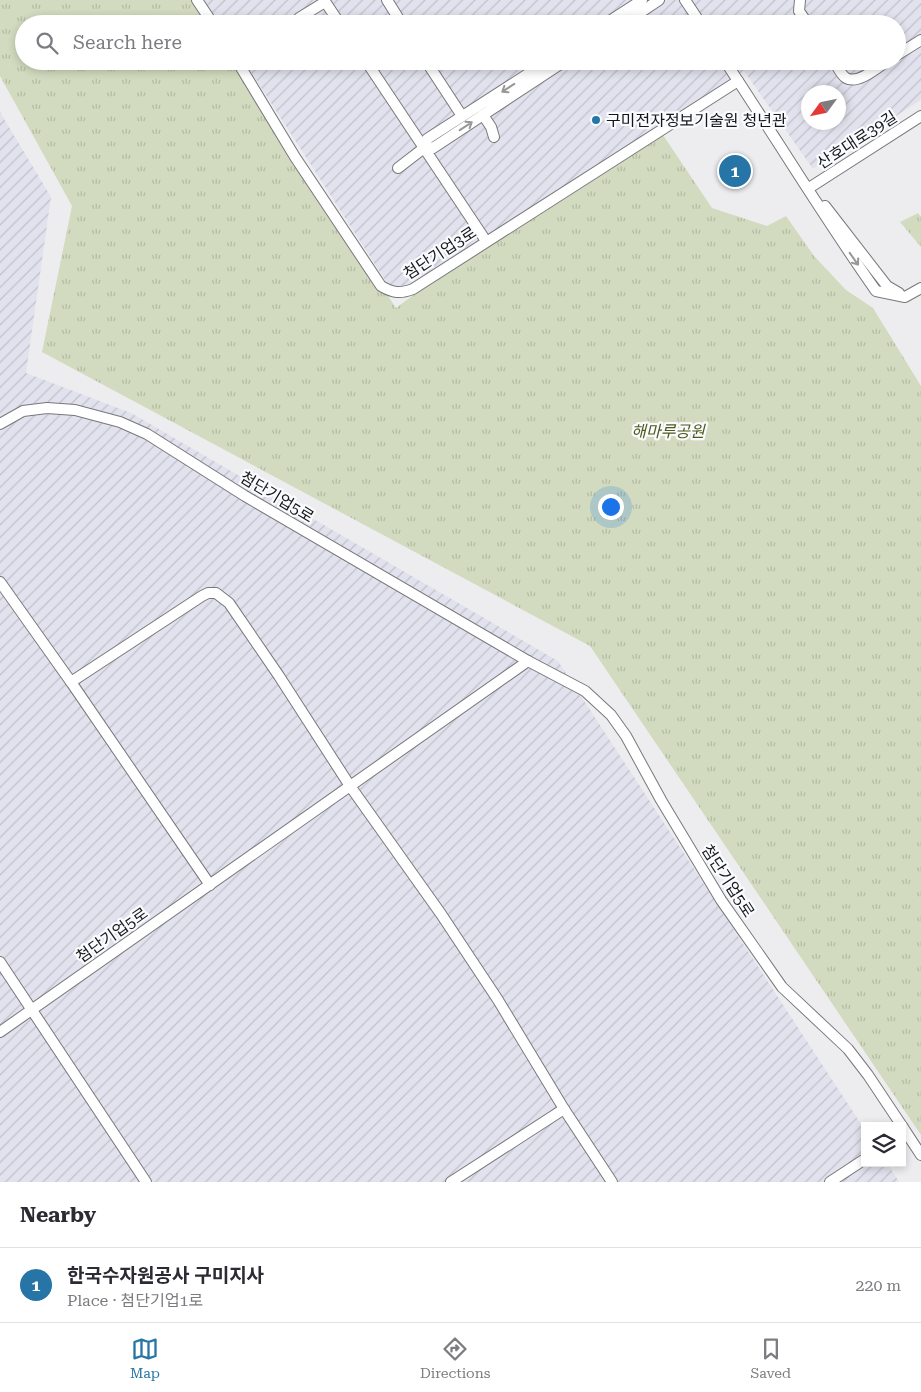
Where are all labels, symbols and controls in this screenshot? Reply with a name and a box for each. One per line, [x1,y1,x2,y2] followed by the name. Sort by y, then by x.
[15,15,906,70] search box
[33,29,61,57] icon: search
[73,31,182,54] text: Search here
[501,83,515,93] one-way arrow
[801,85,846,130] north arrow
[813,107,901,173] street label: 산호대로39길
[606,111,787,130] place label: 구미전자정보기술원 청년관
[590,114,602,126] marker: 구미전자정보기술원 청년관
[459,121,473,131] one-way arrow
[719,152,751,190] pin: 1
[400,222,480,283] street label: 첨단기업3로
[849,252,859,266] one-way arrow
[631,422,706,441] park label: 해마루공원
[237,468,318,527] street label: 첨단기업5로
[598,494,624,520] your location
[698,841,759,921] street label: 첨단기업5로
[73,903,151,966] street label: 첨단기업5로
[861,1122,906,1167] map controls
[861,1122,906,1167] button: layers
[20,1203,96,1227] text: Nearby
[67,1264,264,1287] text: 한국수자원공사 구미지사
[32,1276,40,1295] text: 1
[855,1276,901,1295] text: 220 m
[67,1291,203,1310] text: Place · 첨단기업1로
[130,1335,160,1381] tab: Map
[420,1335,490,1381] tab: Directions
[750,1335,791,1381] tab: Saved

